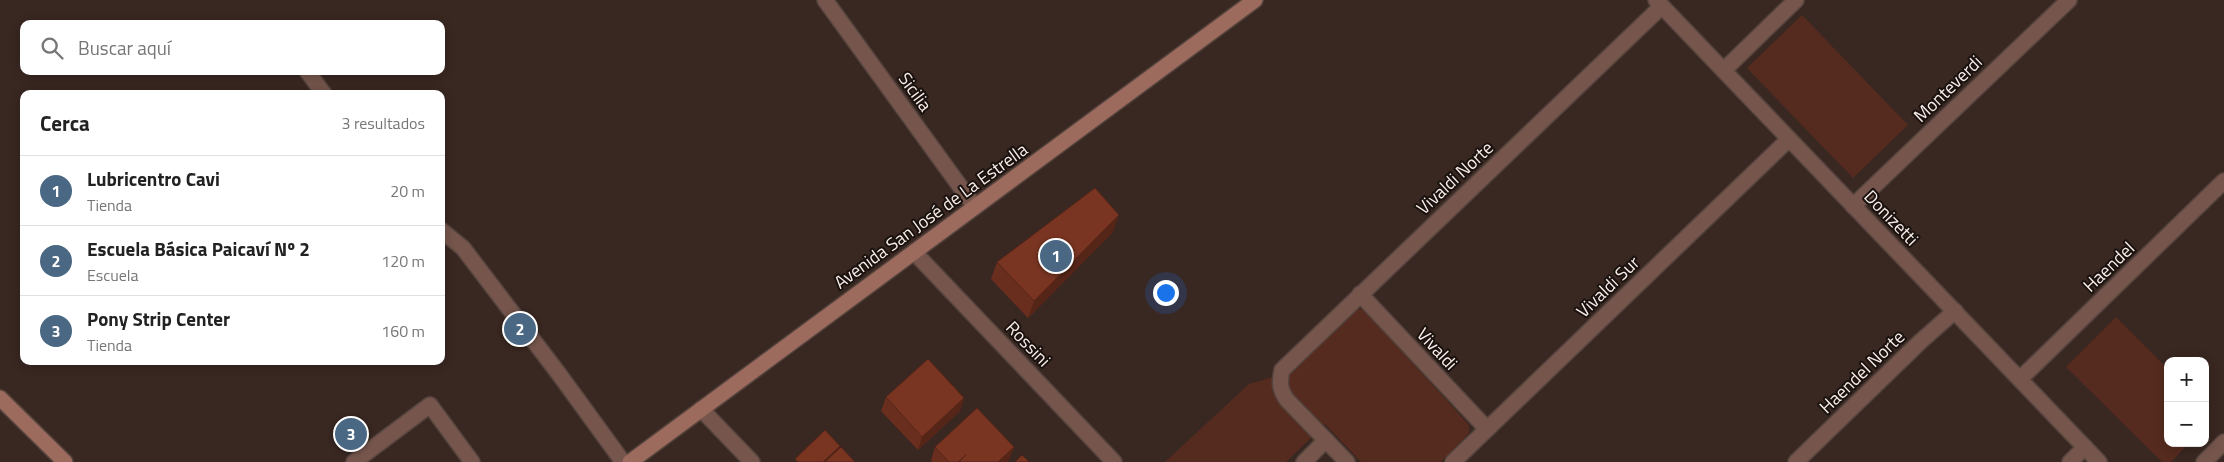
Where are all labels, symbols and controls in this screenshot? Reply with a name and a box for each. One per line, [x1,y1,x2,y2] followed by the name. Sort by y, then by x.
[20,20,445,75] search box
[78,33,171,62] text: Buscar aquí
[38,34,66,62] icon: search
[1907,49,1988,128] street label: Monteverdi
[892,67,939,117] street label: Sicilia
[40,107,90,139] text: Cerca
[341,111,425,135] text: 3 resultados
[1410,135,1499,220] street label: Vivaldi Norte
[828,136,1033,295] street label: Avenida San José de La Estrella
[87,164,220,193] text: Lubricentro Cavi
[52,179,60,203] text: 1
[390,179,425,203] text: 20 m
[1858,184,1925,252] street label: Donizetti
[87,193,132,217] text: Tienda
[87,234,310,263] text: Escuela Básica Paicaví Nº 2
[2077,235,2141,298] street label: Haendel
[1040,237,1072,275] pin: 1
[52,249,60,273] text: 2
[381,249,425,273] text: 120 m
[1570,249,1645,324] street label: Vivaldi Sur
[87,263,139,287] text: Escuela
[1153,280,1179,306] your location
[87,304,230,333] text: Pony Strip Center
[504,310,536,348] pin: 2
[1000,315,1057,373] street label: Rossini
[52,319,60,343] text: 3
[381,319,425,343] text: 160 m
[1411,321,1464,376] street label: Vivaldi
[1813,324,1911,420] street label: Haendel Norte
[87,333,132,357] text: Tienda
[2164,357,2209,447] map controls
[2164,357,2209,402] button: +
[2164,402,2209,447] button: −
[335,415,367,453] pin: 3

